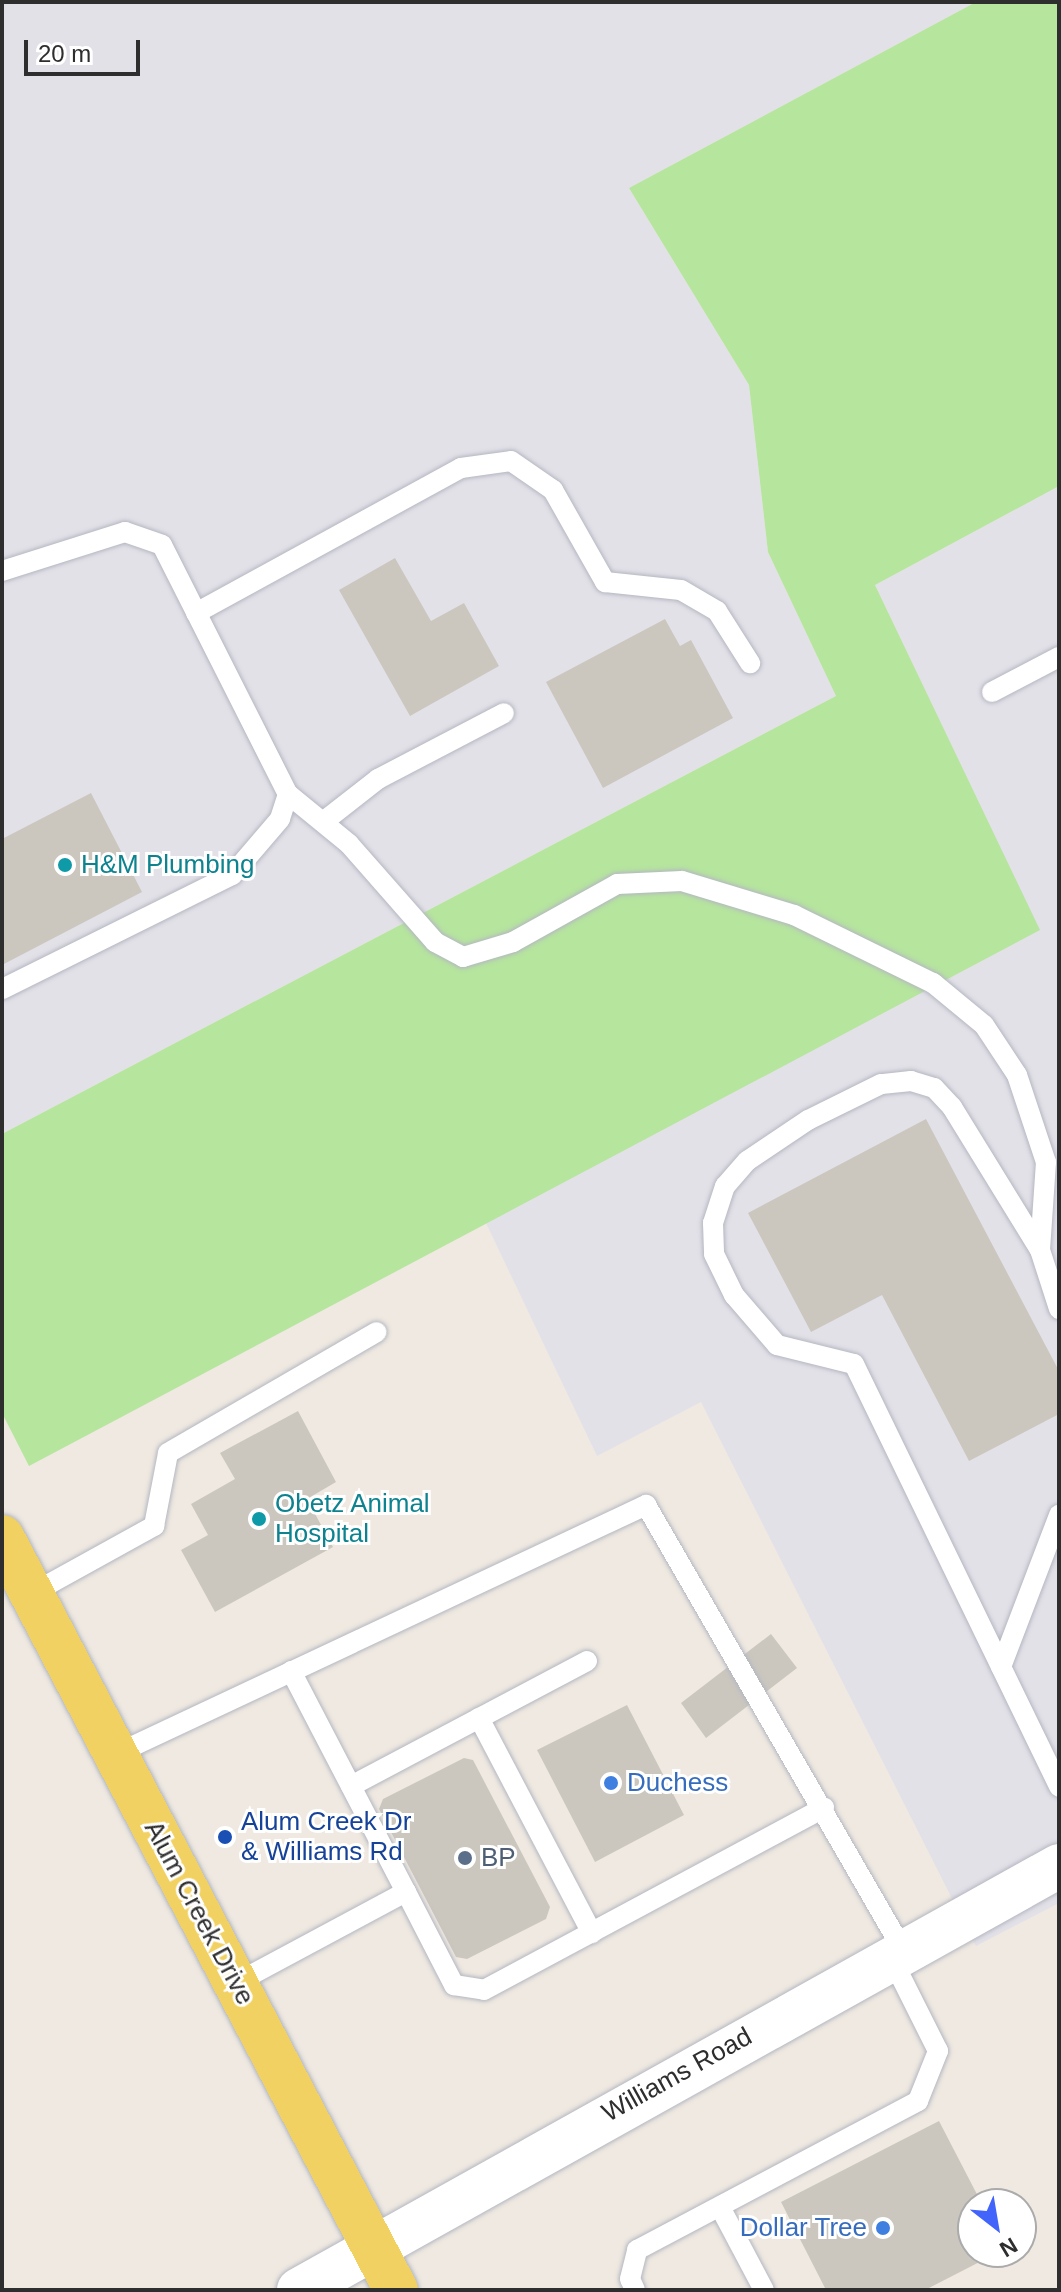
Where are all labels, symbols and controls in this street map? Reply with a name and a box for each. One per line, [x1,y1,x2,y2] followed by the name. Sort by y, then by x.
[28,24,144,74] scale bar
[38,40,91,67] text: 20 m
[81,849,254,881] place label: H&M Plumbing
[56,856,74,874] marker: H&M Plumbing
[275,1488,431,1550] place label: Obetz Animal Hospital
[250,1510,268,1528] marker: Obetz Animal Hospital
[627,1767,728,1799] place label: Duchess
[602,1774,620,1792] marker: Duchess
[241,1806,411,1868] place label: Alum Creek Dr & Williams Rd
[137,1816,261,2010] street label: Alum Creek Drive
[216,1828,234,1846] marker: Alum Creek Dr & Williams Rd
[481,1842,516,1874] place label: BP
[456,1849,474,1867] marker: BP
[597,2021,757,2129] street label: Williams Road
[957,2188,1037,2268] north arrow
[739,2212,867,2244] place label: Dollar Tree
[874,2219,892,2237] marker: Dollar Tree
[995,2232,1022,2262] text: N

